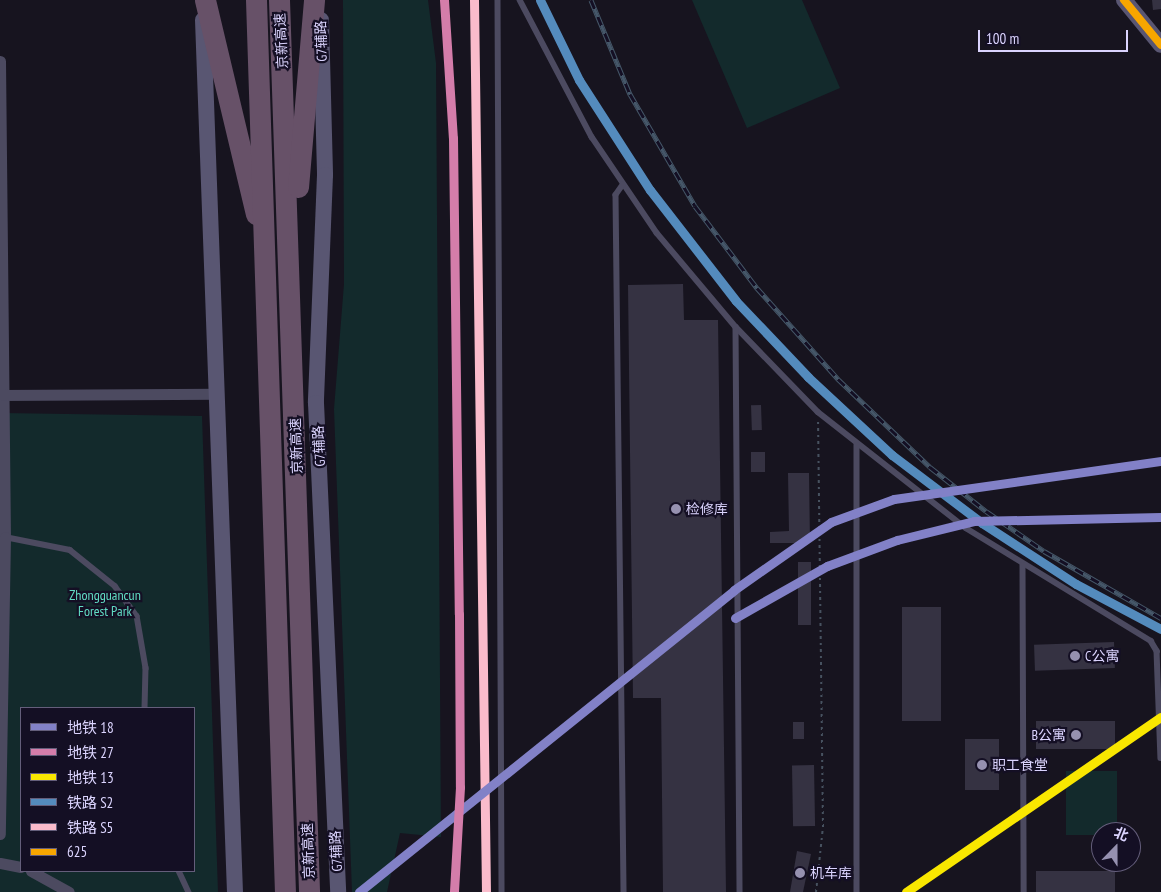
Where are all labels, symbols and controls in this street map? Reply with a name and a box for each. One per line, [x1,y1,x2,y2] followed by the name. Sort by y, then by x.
[271,13,291,69] street label: 京新高速
[312,20,330,62] street label: G7辅路
[981,20,1131,52] scale bar
[986,29,1019,48] text: 100 m
[287,418,305,474] street label: 京新高速
[310,425,328,467] street label: G7辅路
[686,501,728,517] place label: 检修库
[670,503,682,515] marker: 检修库
[69,587,141,620] park label: Zhongguancun Forest Park
[1085,648,1119,664] place label: C公寓
[1069,650,1081,662] marker: C公寓
[20,707,195,872] legend
[67,718,114,737] text: 地铁 18
[1031,727,1066,743] place label: B公寓
[1070,729,1082,741] marker: B公寓
[67,743,114,762] text: 地铁 27
[992,757,1048,773] place label: 职工食堂
[976,759,988,771] marker: 职工食堂
[67,768,114,787] text: 地铁 13
[67,793,113,812] text: 铁路 S2
[67,818,113,837] text: 铁路 S5
[1091,822,1141,872] north arrow
[299,823,317,879] street label: 京新高速
[1111,823,1131,845] text: 北
[327,830,345,872] street label: G7辅路
[67,842,87,861] text: 625
[810,865,852,881] place label: 机车库
[794,867,806,879] marker: 机车库

